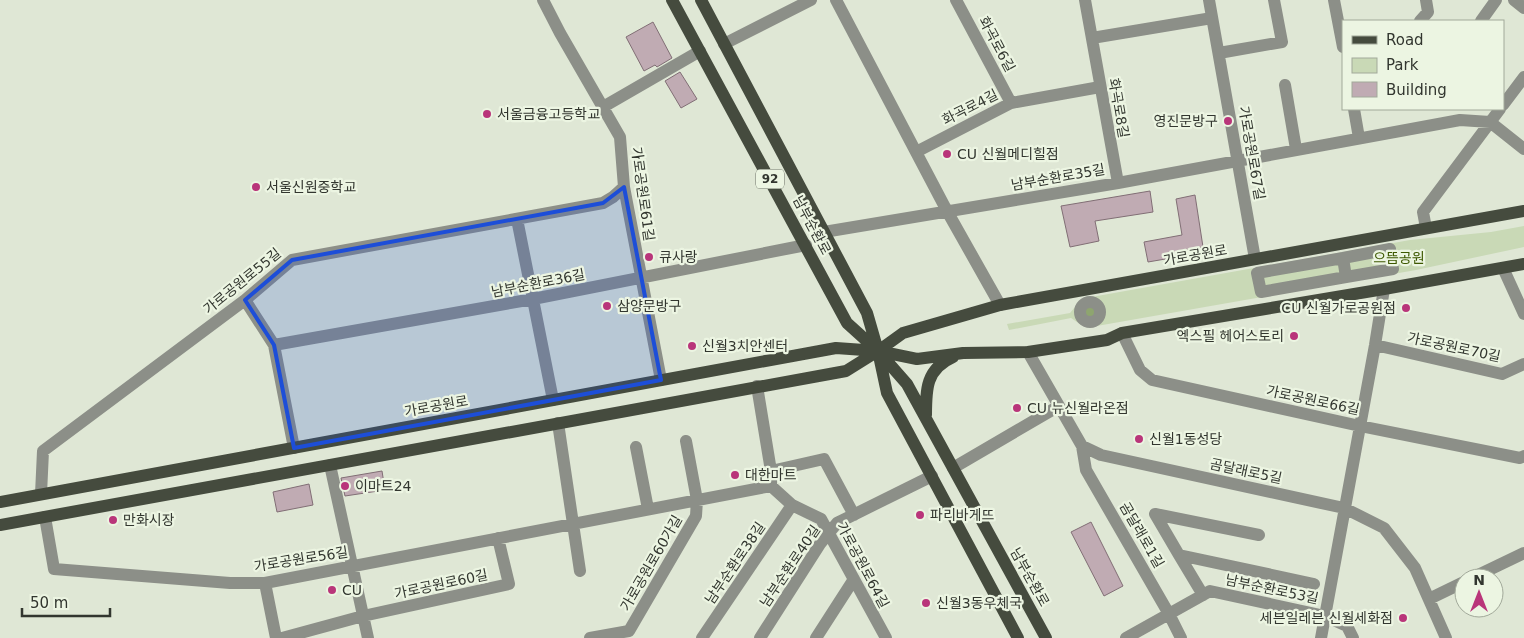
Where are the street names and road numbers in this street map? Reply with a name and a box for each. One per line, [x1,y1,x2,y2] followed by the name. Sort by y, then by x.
[976,14,1018,74] street label: 화곡로6길
[1106,77,1132,139] street label: 화곡로8길
[939,86,1001,128] street label: 화곡로4길
[1236,105,1268,201] street label: 가로공원로67길
[628,146,658,242] street label: 가로공원로61길
[1010,161,1106,193] street label: 남부순환로35길
[756,170,784,188] road number: 92
[790,193,834,257] street label: 남부순환로
[1162,242,1228,268] street label: 가로공원로
[200,245,284,317] street label: 가로공원로55길
[490,266,586,300] street label: 남부순환로36길
[1406,329,1502,365] street label: 가로공원로70길
[1265,382,1361,418] street label: 가로공원로66길
[403,393,469,419] street label: 가로공원로
[1208,456,1284,486] street label: 곰달래로5길
[1117,499,1167,571] street label: 곰달래로1길
[617,512,685,614] street label: 가로공원로60가길
[702,519,768,607] street label: 남부순환로38길
[834,519,892,611] street label: 가로공원로64길
[757,522,823,610] street label: 남부순환로40길
[253,544,349,574] street label: 가로공원로56길
[1007,545,1053,609] street label: 남부순환로
[393,566,489,602] street label: 가로공원로60길
[1224,571,1320,607] street label: 남부순환로53길

